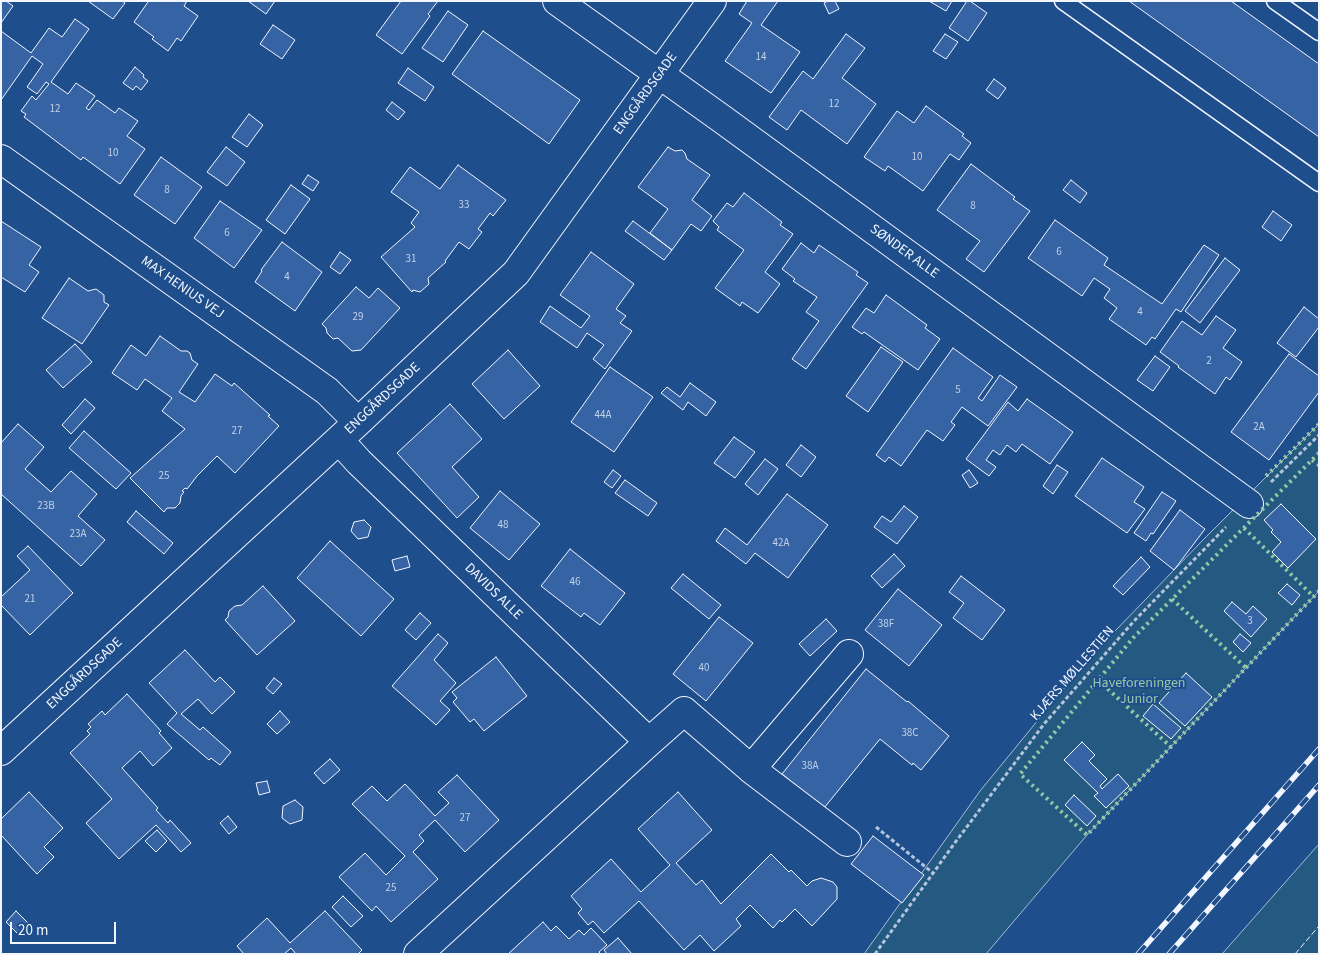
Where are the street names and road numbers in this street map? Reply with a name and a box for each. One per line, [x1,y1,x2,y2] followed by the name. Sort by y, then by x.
[611,50,681,138] street label: ENGGÅRDSGADE
[866,221,942,283] street label: SØNDER ALLE
[137,253,227,323] street label: MAX HENIUS VEJ
[342,360,424,438] street label: ENGGÅRDSGADE
[460,560,526,624] street label: DAVIDS ALLE
[1027,623,1119,725] street label: KJÆRS MØLLESTIEN
[44,635,126,713] street label: ENGGÅRDSGADE

